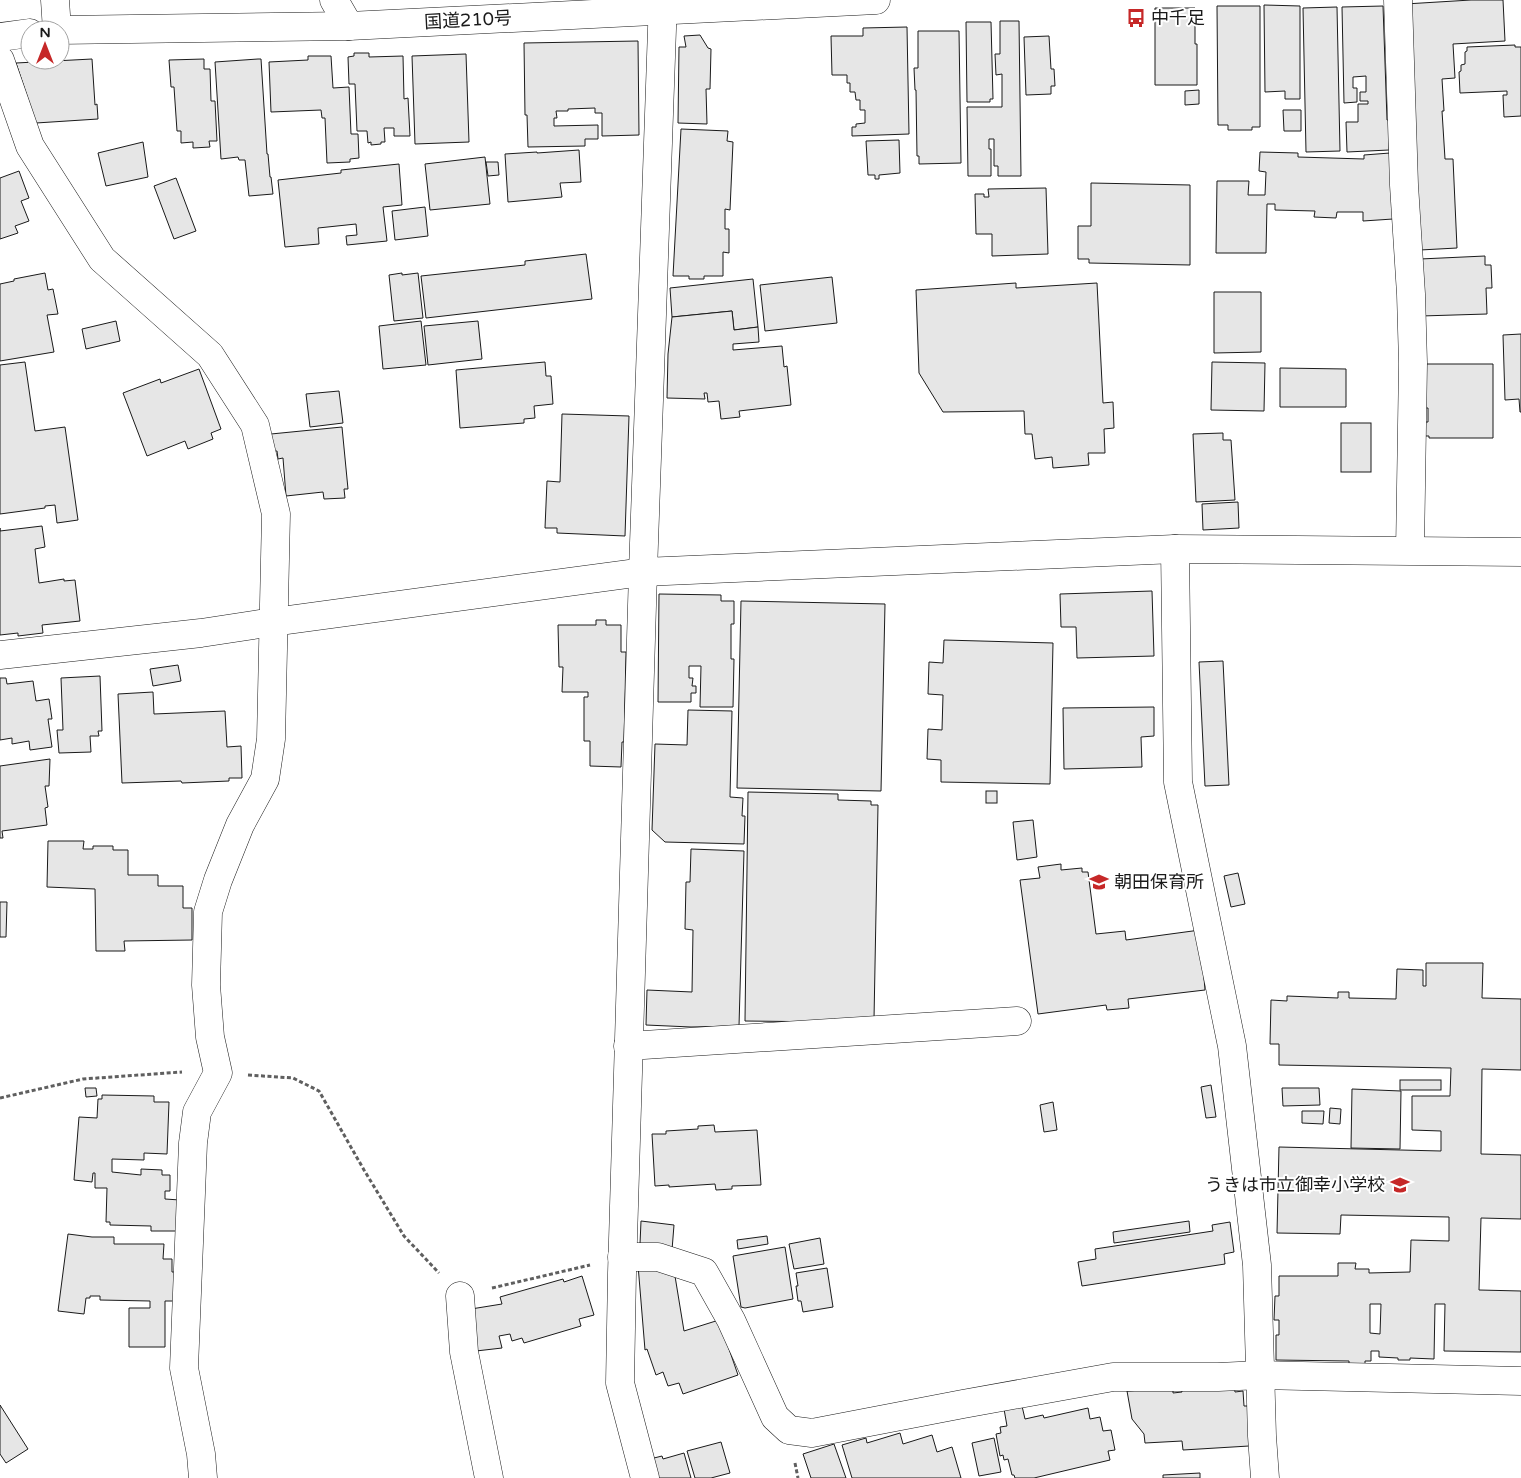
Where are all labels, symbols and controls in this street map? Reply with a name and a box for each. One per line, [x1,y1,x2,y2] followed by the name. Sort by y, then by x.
[424,7,512,33] street label: 国道210号
[1125,7,1147,29] bus stop icon: 中千足
[1151,7,1205,29] place label: 中千足
[20,20,70,70] north arrow
[39,24,51,41] text: N
[1088,871,1110,893] school or university icon: 朝田保育所
[1114,871,1204,893] place label: 朝田保育所
[1205,1174,1385,1196] place label: うきは市立御幸小学校
[1389,1174,1411,1196] school or university icon: うきは市立御幸小学校

